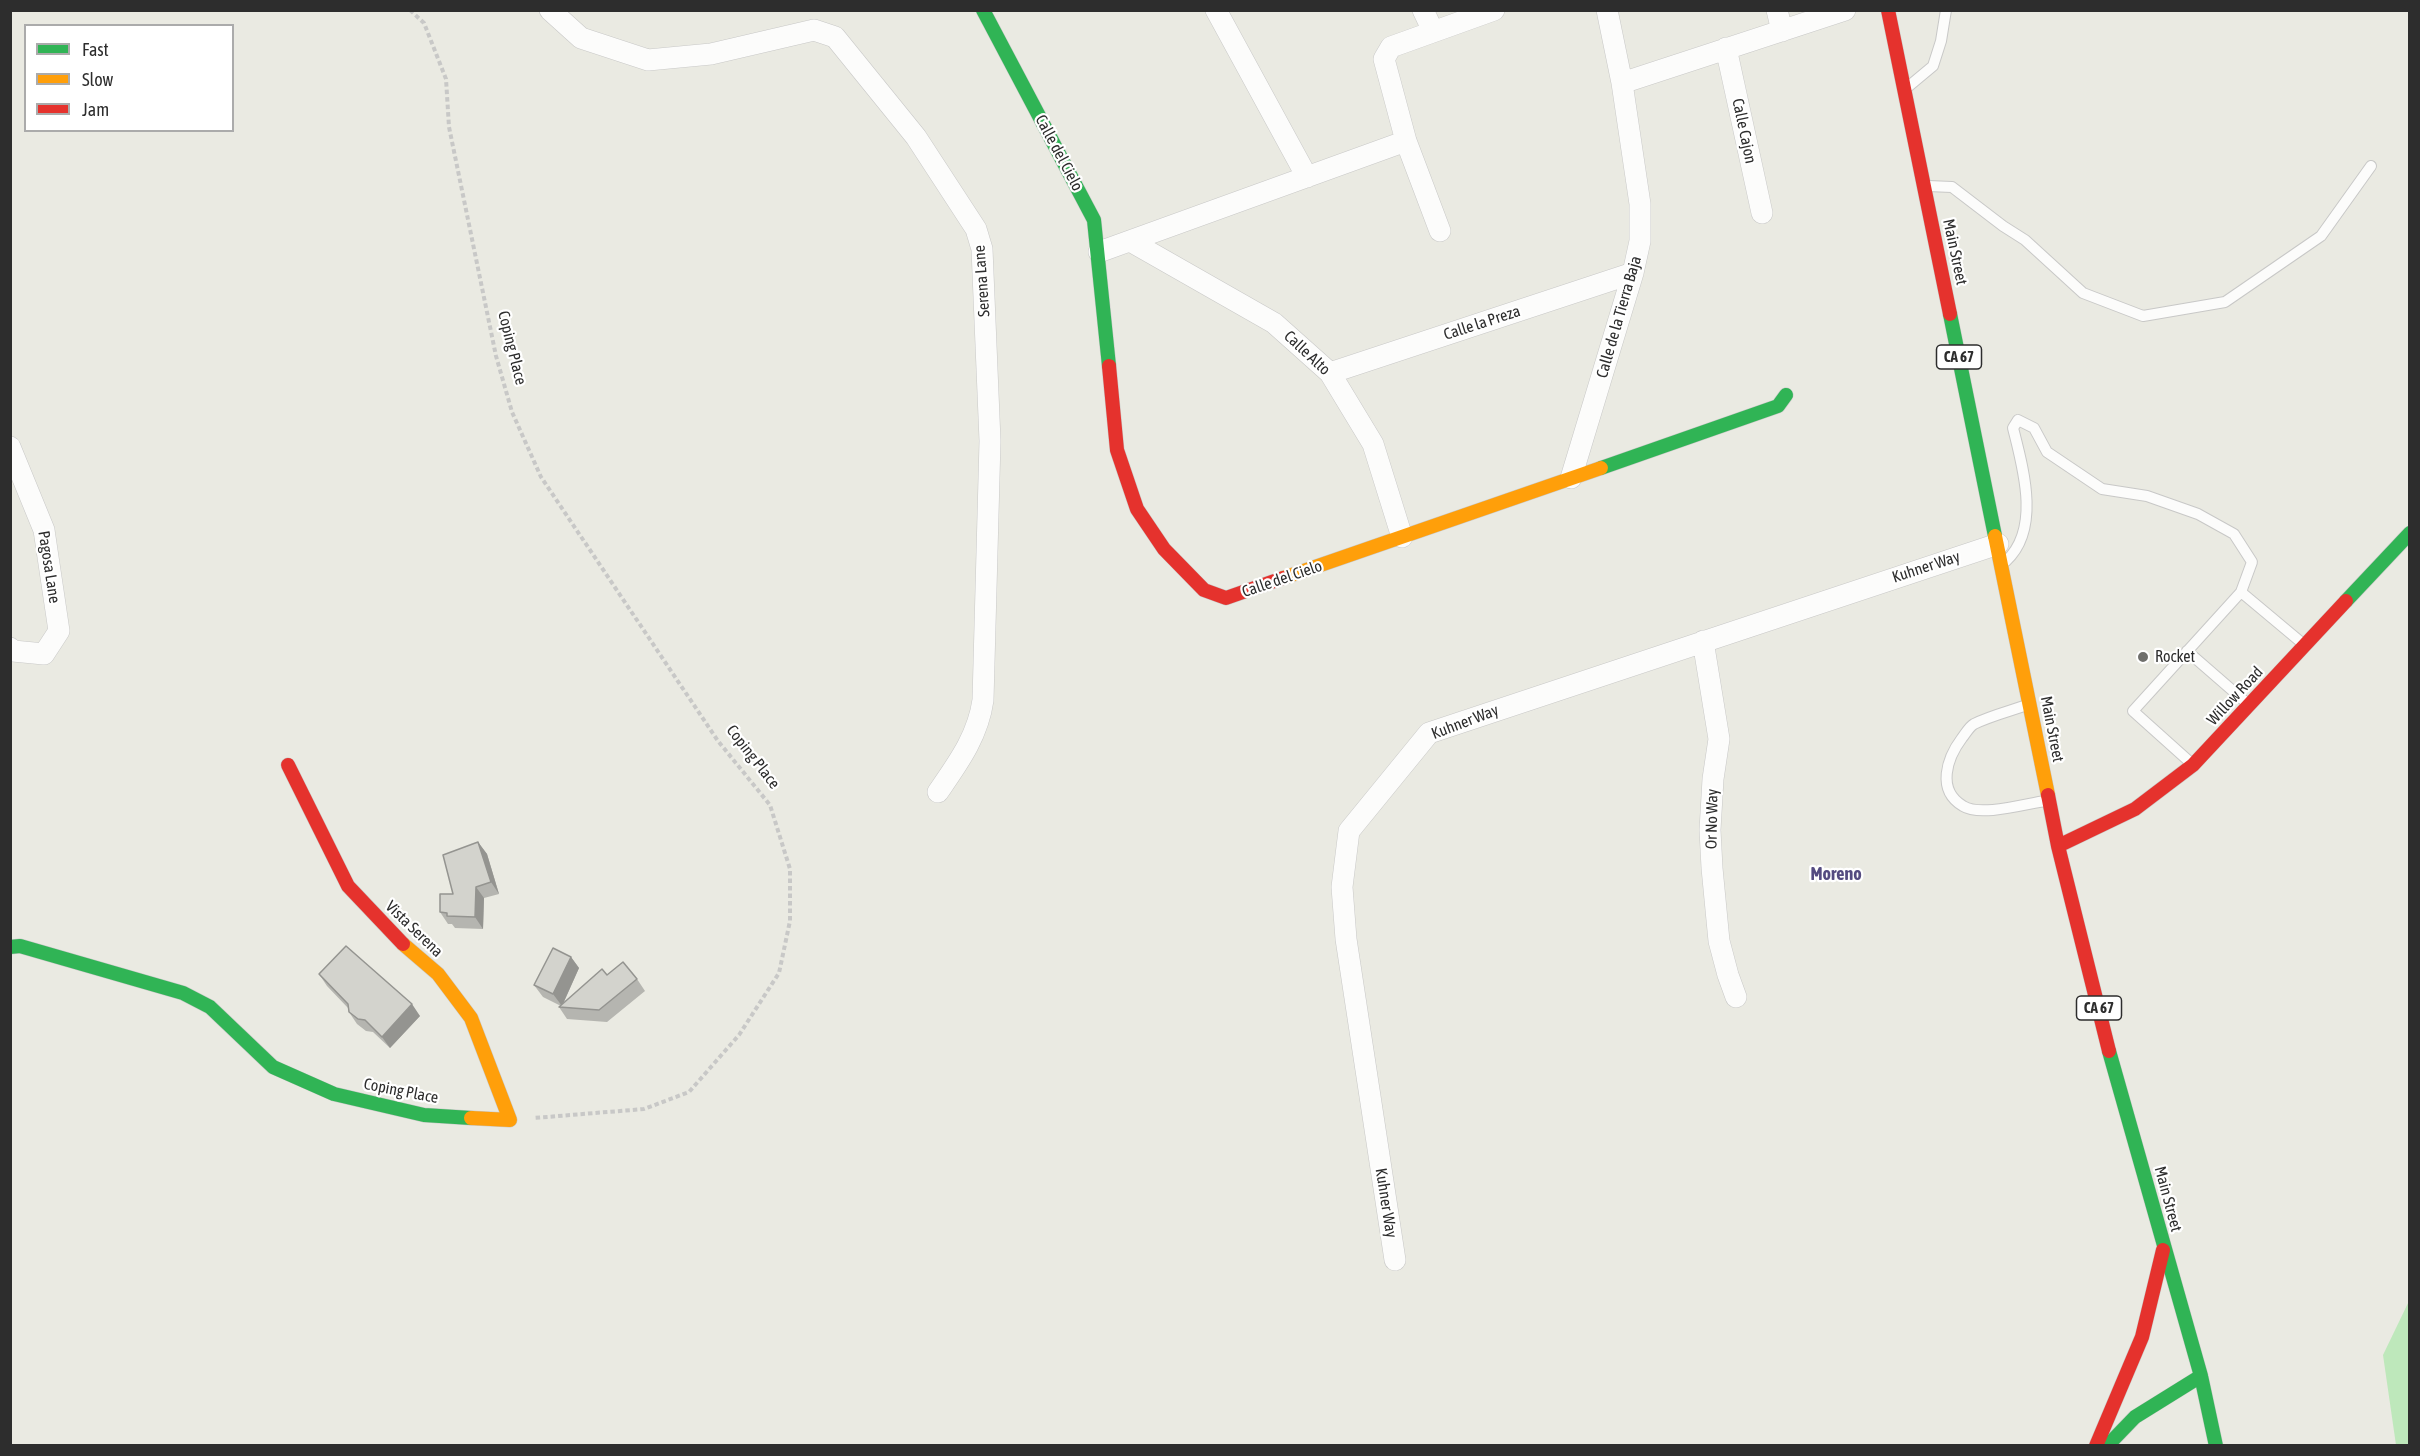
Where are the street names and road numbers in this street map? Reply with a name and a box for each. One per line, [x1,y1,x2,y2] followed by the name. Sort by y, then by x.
[1728,97,1760,165] street label: Calle Cajon
[1031,112,1087,194] street label: Calle del Cielo
[1939,217,1971,287] street label: Main Street
[970,244,994,318] street label: Serena Lane
[1592,254,1646,380] street label: Calle de la Tierra Baja
[1441,302,1523,344] street label: Calle la Preza
[494,309,530,387] street label: Coping Place
[1280,327,1334,379] street label: Calle Alto
[1936,345,1982,369] road number: CA 67
[34,529,64,605] street label: Pagosa Lane
[1890,547,1962,587] street label: Kuhner Way
[1239,556,1325,602] street label: Calle del Cielo
[2203,663,2267,729] street label: Willow Road
[2036,694,2068,764] street label: Main Street
[1429,700,1501,744] street label: Kuhner Way
[722,721,784,793] street label: Coping Place
[1702,789,1722,849] street label: Or No Way
[381,897,447,961] street label: Vista Serena
[2076,996,2122,1020] road number: CA 67
[362,1074,440,1108] street label: Coping Place
[2150,1164,2186,1234] street label: Main Street
[1371,1167,1401,1239] street label: Kuhner Way

